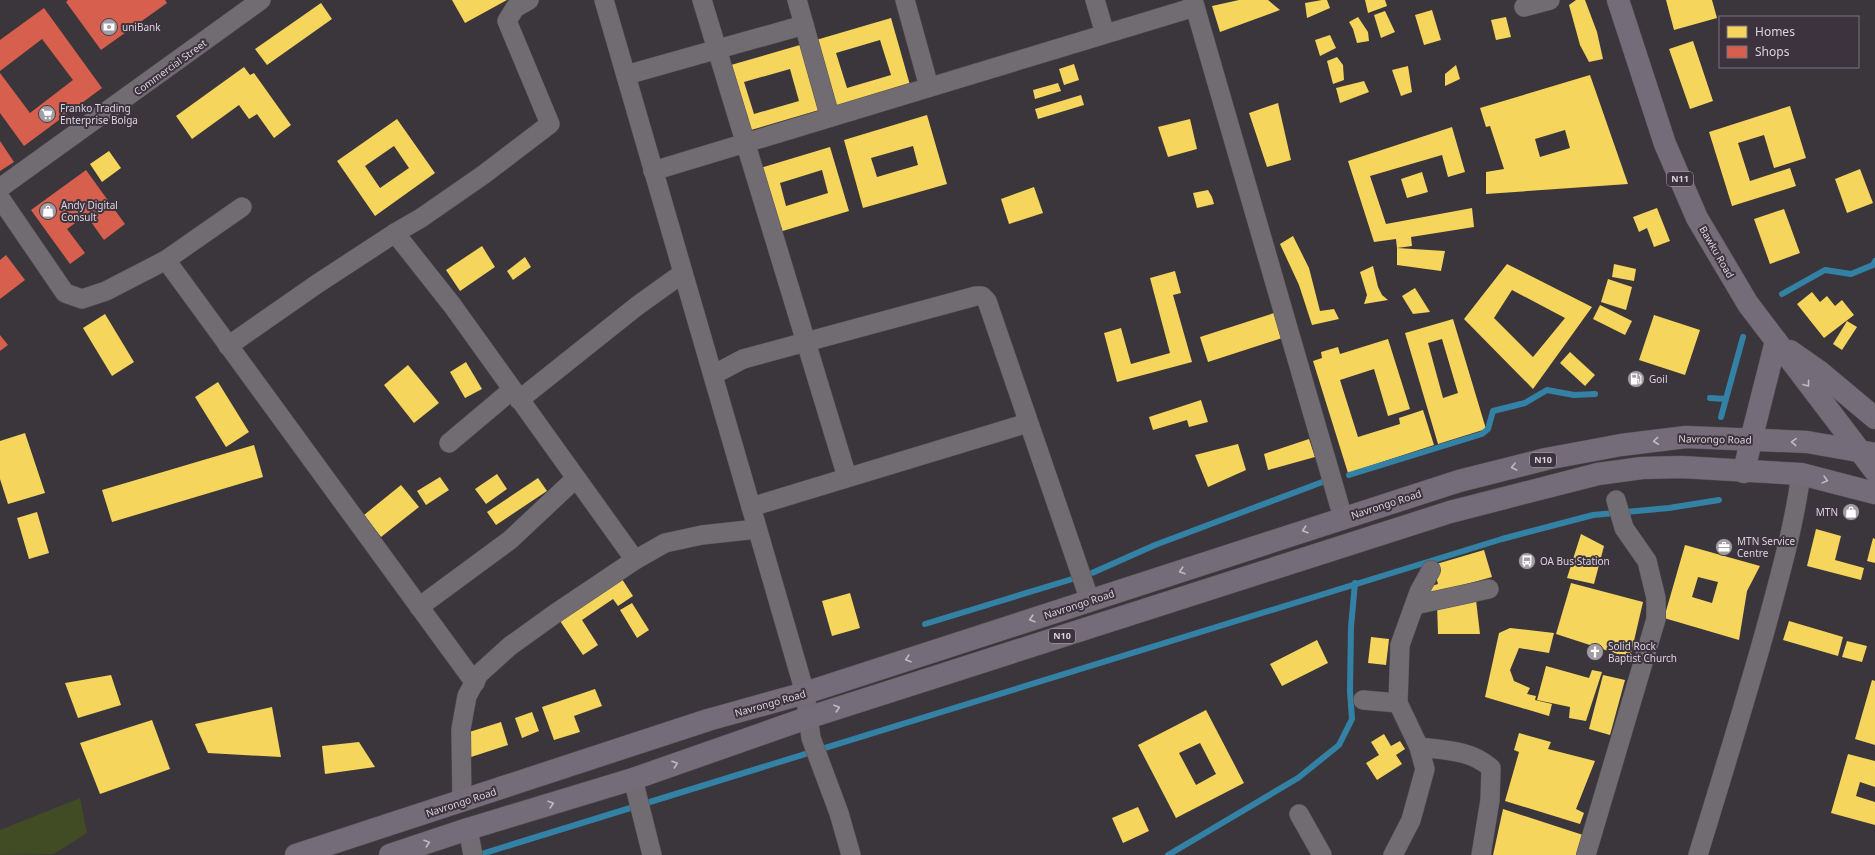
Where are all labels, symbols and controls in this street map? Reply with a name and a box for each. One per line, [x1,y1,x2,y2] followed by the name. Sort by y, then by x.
[1719,16,1859,68] legend
[99,17,119,37] bank icon: uniBank
[122,20,161,34] place label: uniBank
[1755,23,1795,40] text: Homes
[131,36,210,98] street label: Commercial Street
[1755,43,1790,60] text: Shops
[60,101,138,127] place label: Franko Trading Enterprise Bolga
[37,104,57,124] supermarket icon: Franko Trading Enterprise Bolga
[1667,172,1693,186] road number: N11
[61,198,118,224] place label: Andy Digital Consult
[38,201,58,221] shop icon: Andy Digital Consult
[1696,223,1738,281] street label: Bawku Road
[1626,369,1646,389] fuel station icon: Goil
[1649,372,1668,386] place label: Goil
[1802,379,1809,386] one-way arrow
[1678,431,1752,447] street label: Navrongo Road
[1653,436,1659,445] one-way arrow
[1791,437,1797,446] one-way arrow
[1530,453,1556,467] road number: N10
[1511,462,1518,471] one-way arrow
[1821,475,1828,484] one-way arrow
[1349,486,1423,522] street label: Navrongo Road
[1841,502,1861,522] shop icon: MTN
[1816,505,1838,519] place label: MTN
[1302,525,1309,534] one-way arrow
[1737,534,1796,560] place label: MTN Service Centre
[1714,537,1734,557] office icon: MTN Service Centre
[1517,551,1537,571] bus stop icon: OA Bus Station
[1540,554,1610,568] place label: OA Bus Station
[1179,566,1186,575] one-way arrow
[1042,586,1116,622] street label: Navrongo Road
[1028,614,1035,623] one-way arrow
[1049,629,1075,643] road number: N10
[1608,639,1677,665] place label: Solid Rock Baptist Church
[1585,642,1605,662] church icon: Solid Rock Baptist Church
[905,654,912,663] one-way arrow
[733,686,807,720] street label: Navrongo Road
[834,705,841,713] one-way arrow
[671,761,678,769] one-way arrow
[424,784,498,820] street label: Navrongo Road
[547,800,554,809] one-way arrow
[423,839,430,848] one-way arrow

